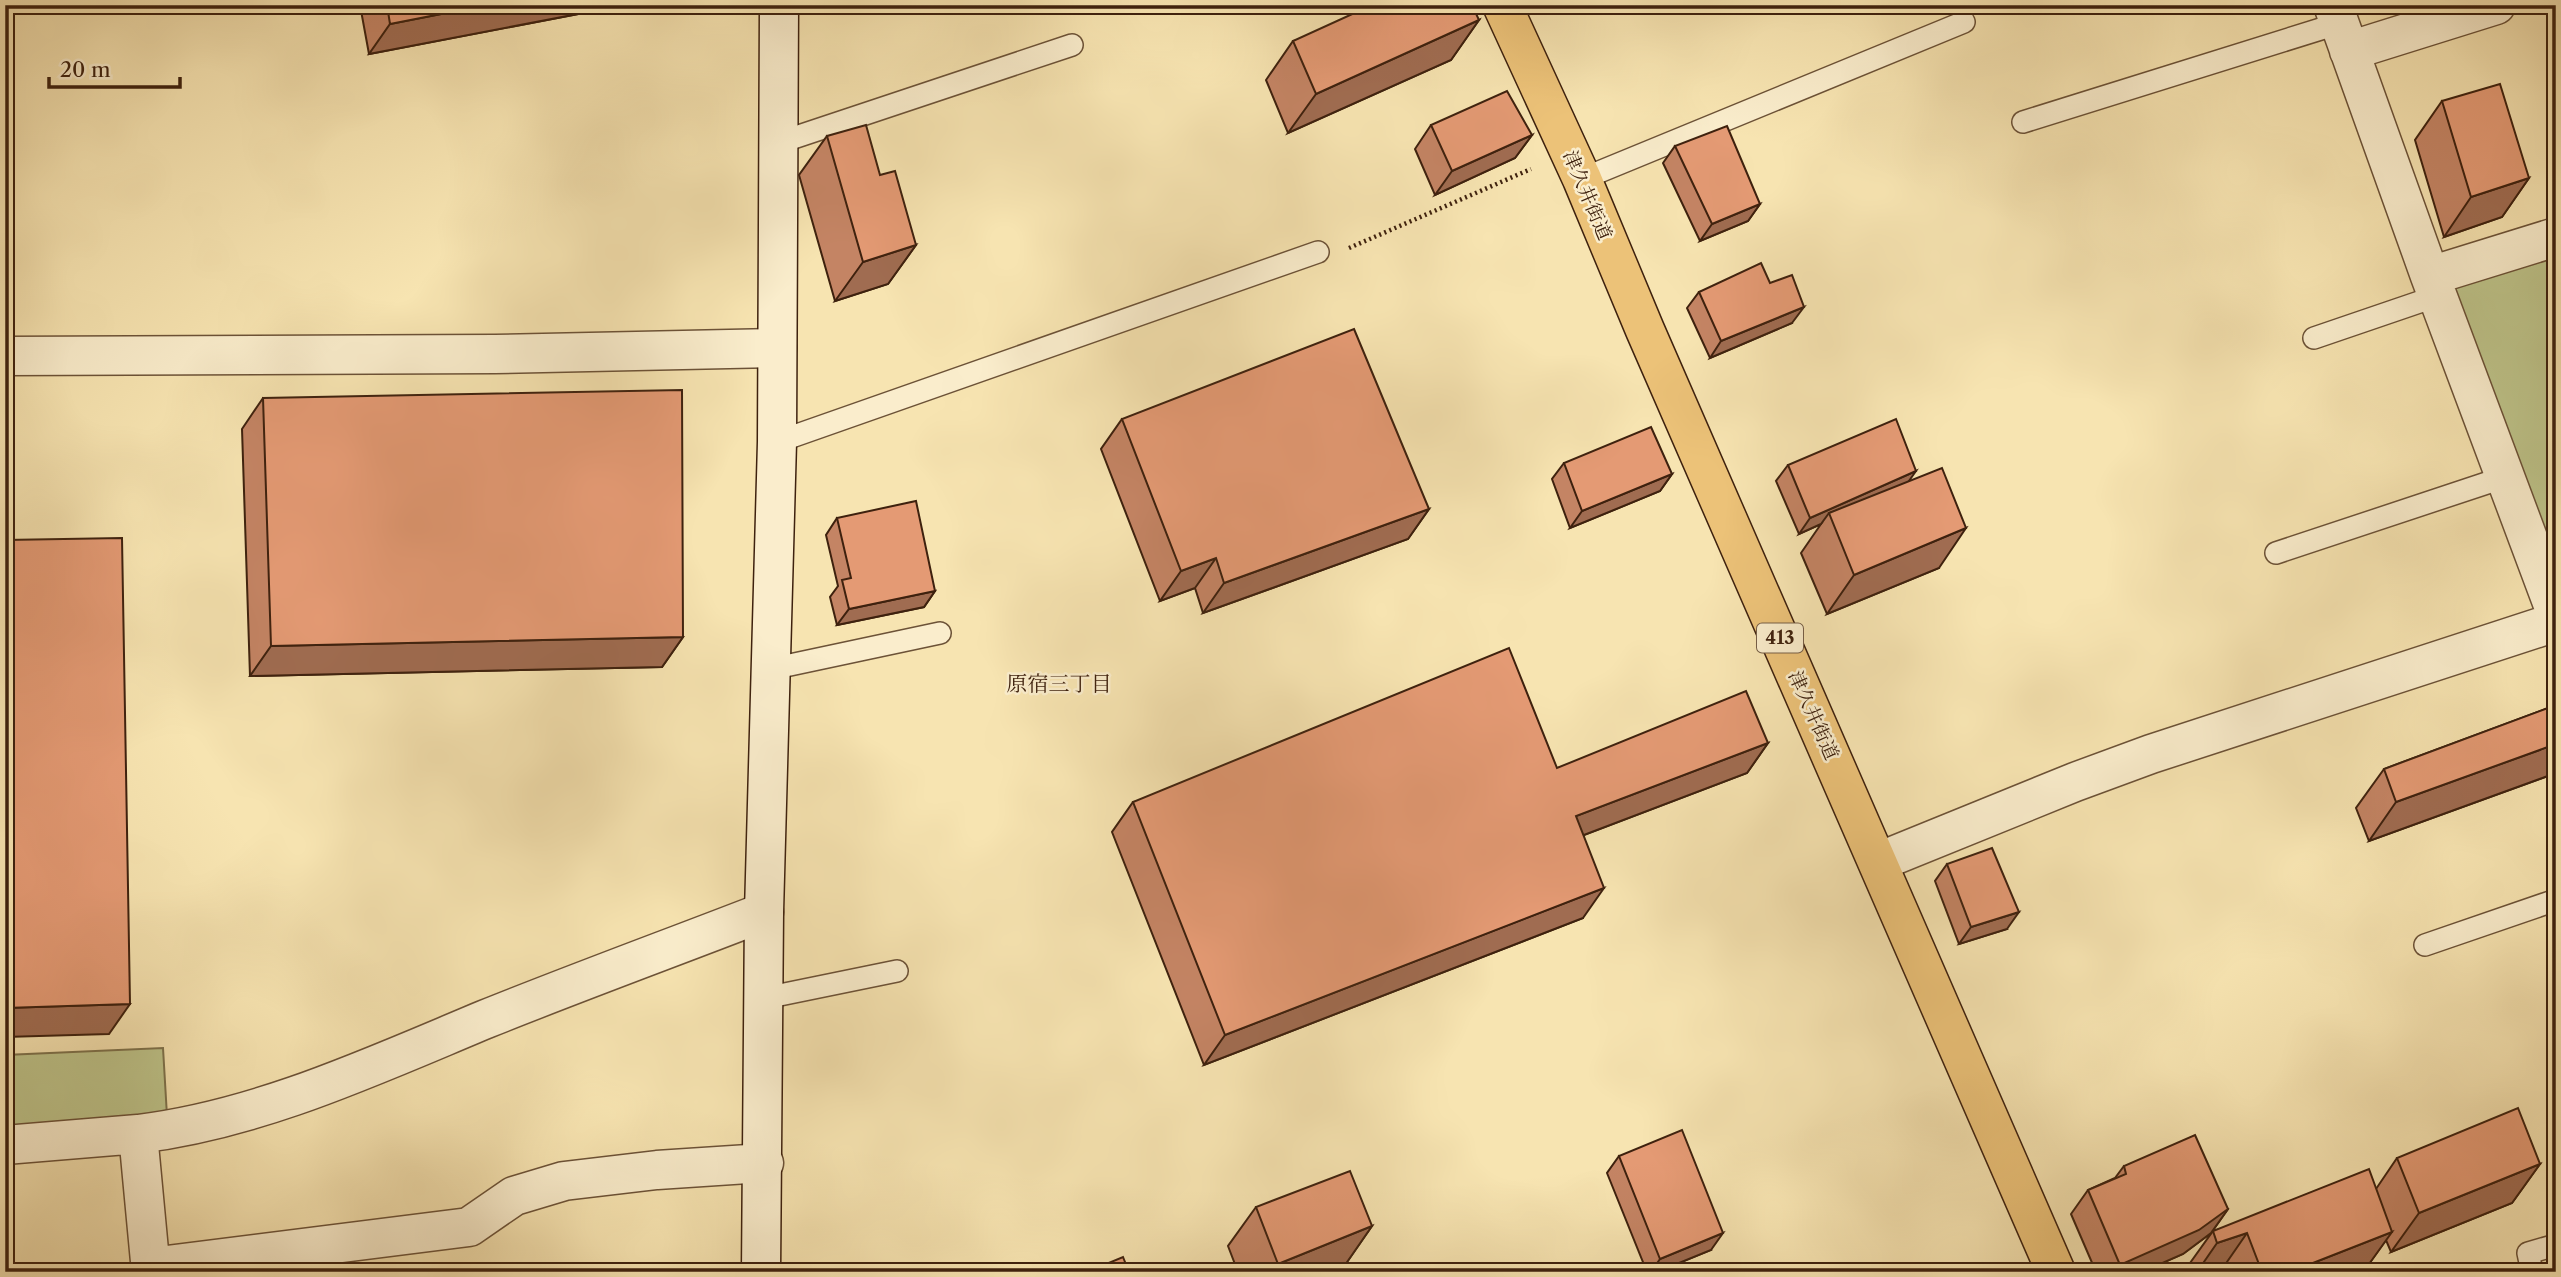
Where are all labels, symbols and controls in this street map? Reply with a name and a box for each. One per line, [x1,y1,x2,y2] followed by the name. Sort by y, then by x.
[49,46,180,90] scale bar
[60,57,111,82] text: 20 m
[1558,147,1617,243] street label: 津久井街道
[1757,624,1803,652] road number: 413
[1784,667,1843,763] street label: 津久井街道
[1007,671,1112,696] district label: 原宿三丁目

